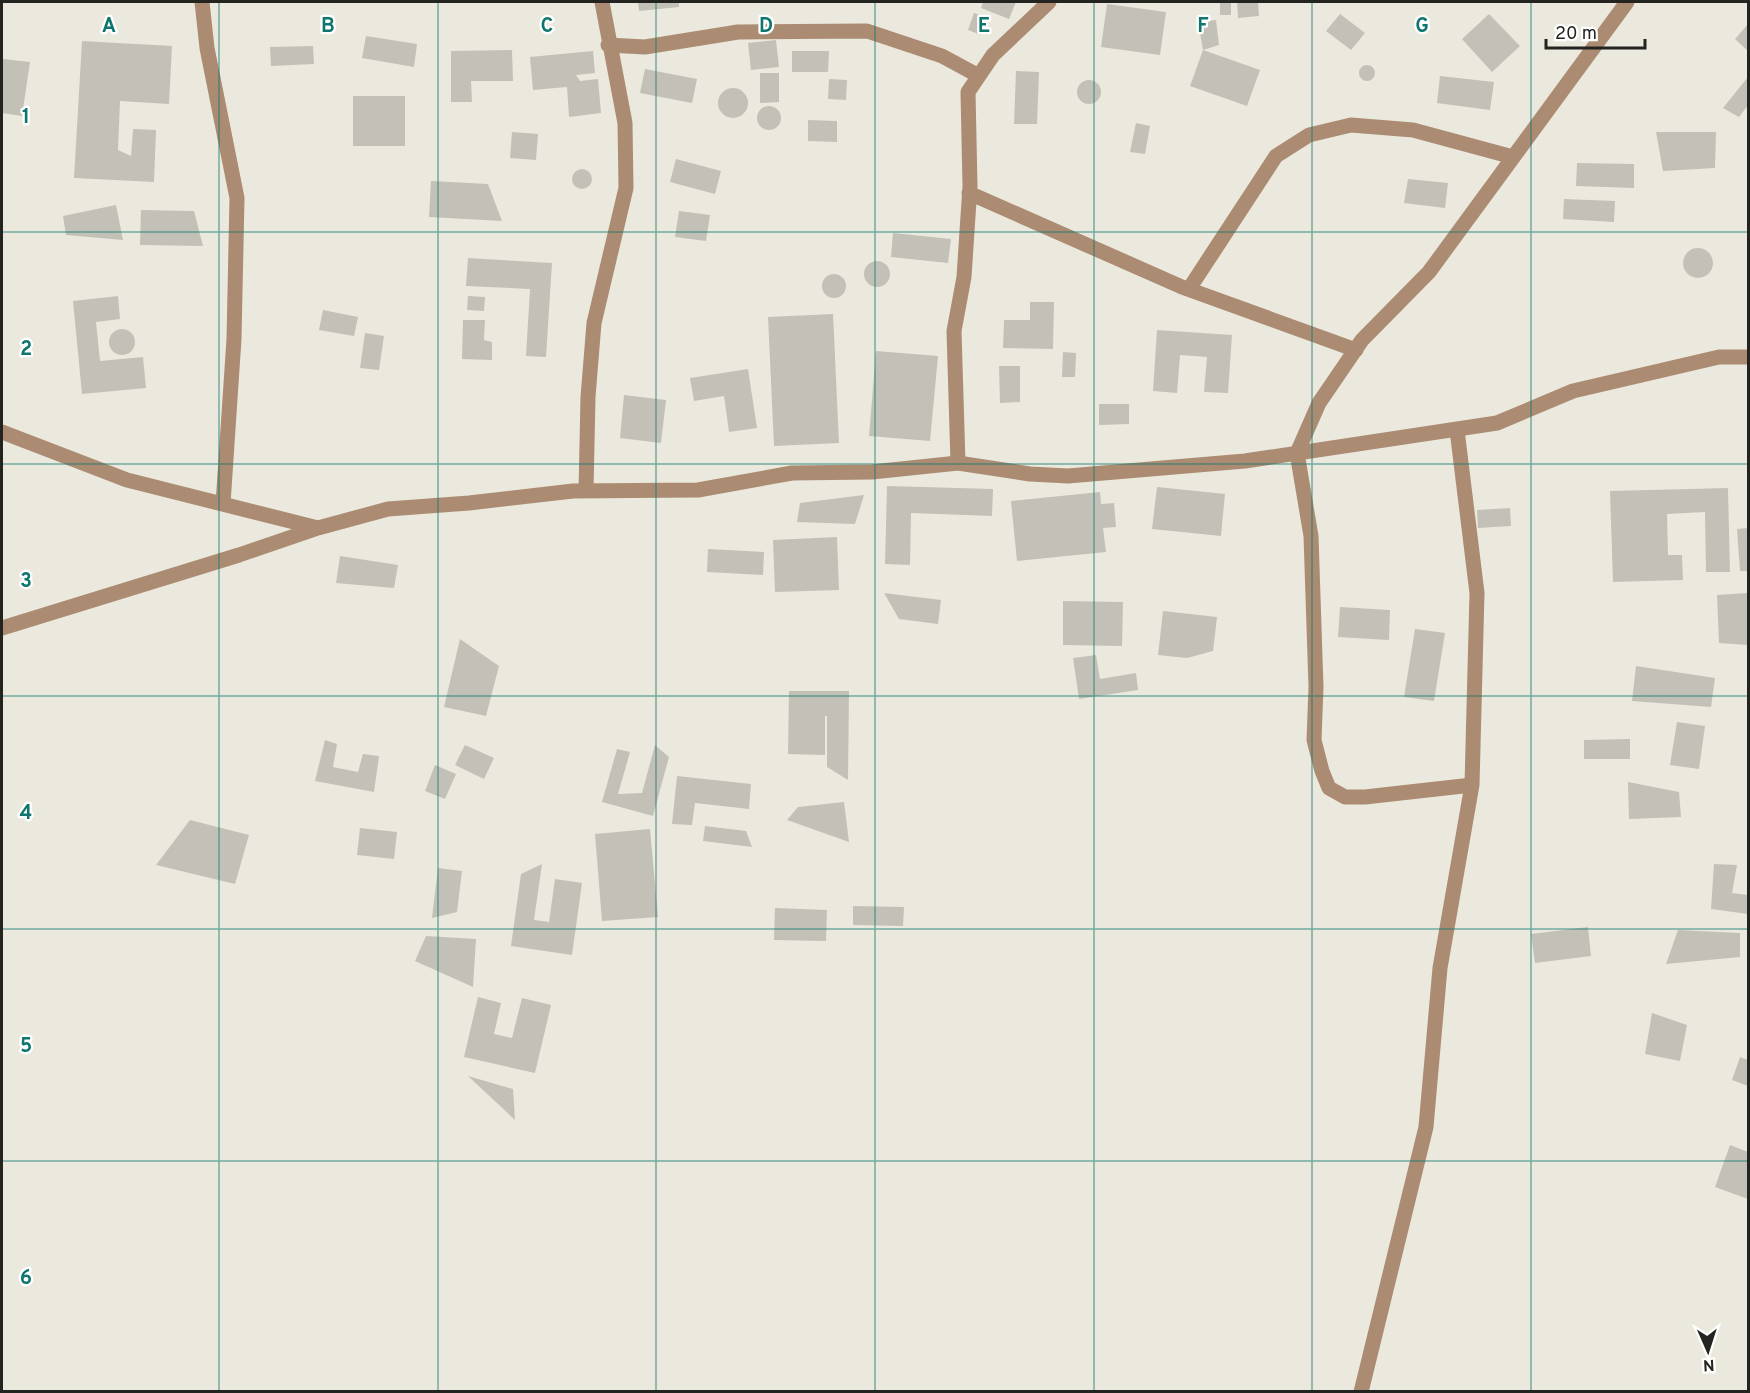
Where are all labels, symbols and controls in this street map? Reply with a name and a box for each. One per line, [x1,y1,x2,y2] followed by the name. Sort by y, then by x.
[1546,12,1645,50] scale bar
[102,14,116,40] text: A
[321,14,335,40] text: B
[541,14,553,40] text: C
[759,14,773,40] text: D
[978,14,990,40] text: E
[1197,14,1209,40] text: F
[1415,14,1429,40] text: G
[1555,23,1597,46] text: 20 m
[22,105,30,131] text: 1
[20,337,32,363] text: 2
[20,569,32,595] text: 3
[20,801,32,827] text: 4
[20,1034,32,1060] text: 5
[20,1266,32,1292] text: 6
[1678,1321,1738,1381] north arrow
[1702,1354,1715,1374] text: N

